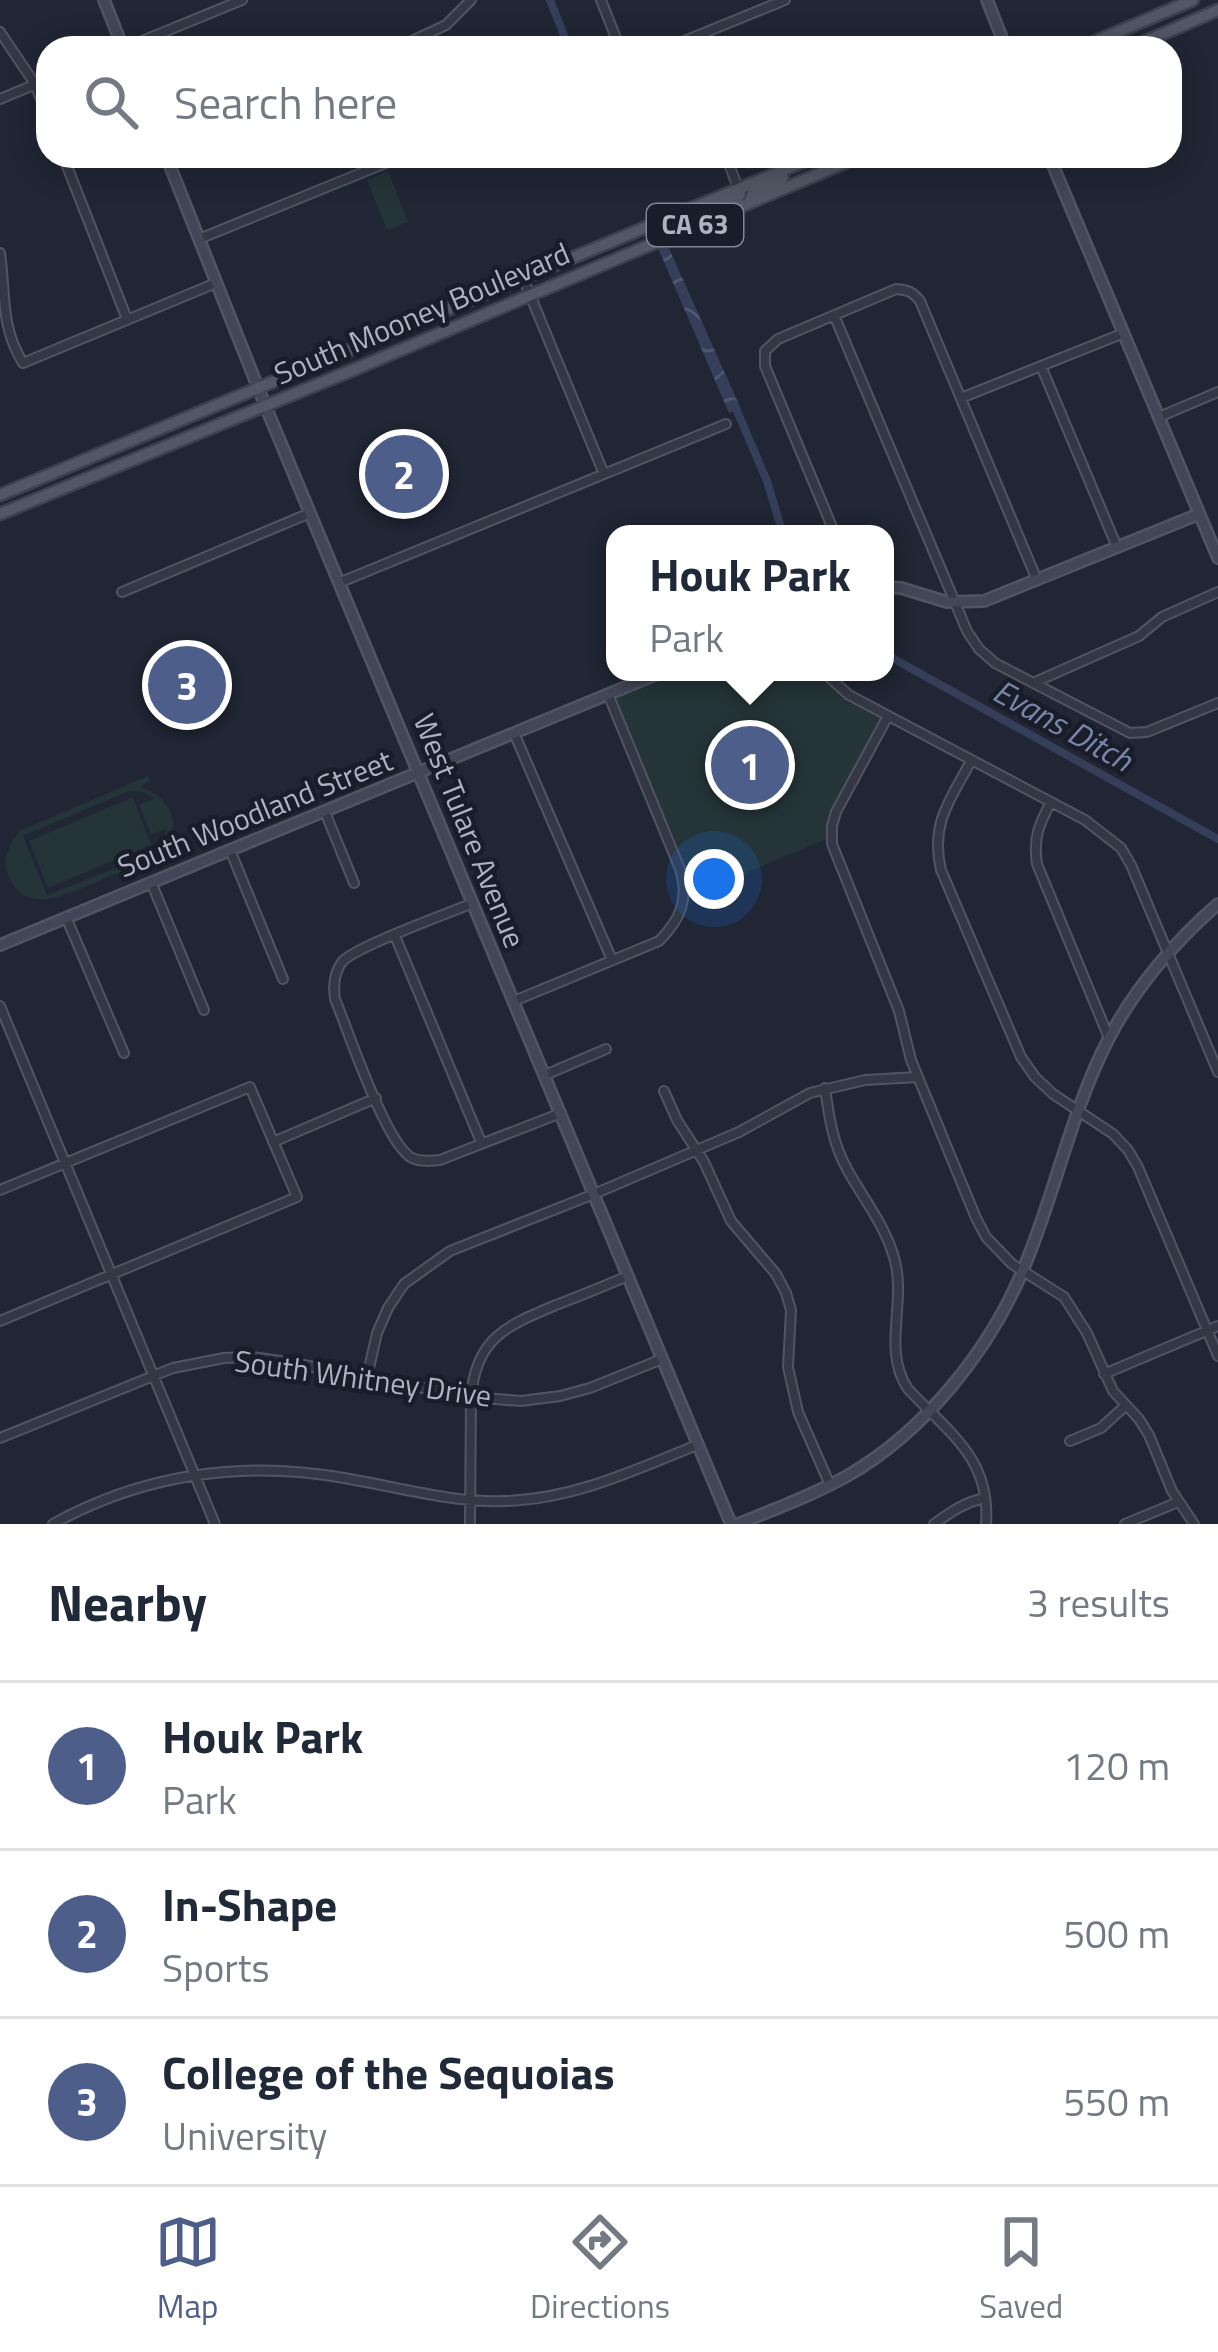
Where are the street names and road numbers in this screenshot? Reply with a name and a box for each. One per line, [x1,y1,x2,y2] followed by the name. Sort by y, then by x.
[647,204,743,246] road number: CA 63
[267,230,577,396] street label: South Mooney Boulevard
[402,707,538,955] street label: West Tulare Avenue
[110,737,399,889] street label: South Woodland Street
[232,1337,494,1419] street label: South Whitney Drive

